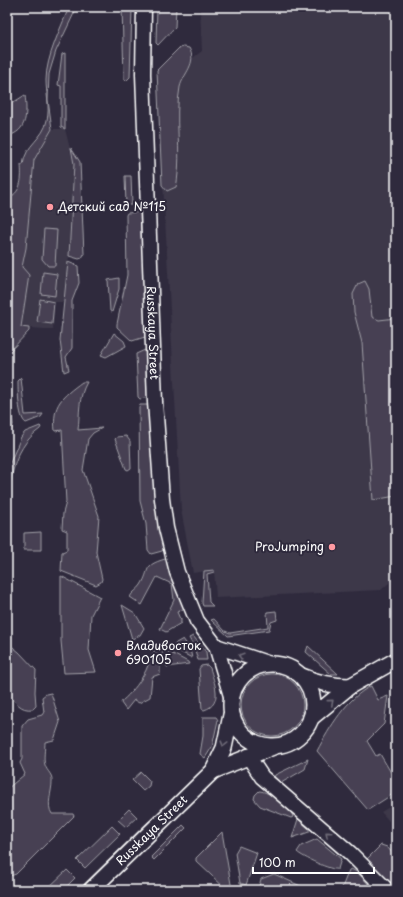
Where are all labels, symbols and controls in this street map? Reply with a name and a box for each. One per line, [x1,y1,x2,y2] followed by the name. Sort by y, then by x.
[57,197,166,215] place label: Детский сад №115
[45,202,55,212] marker: Детский сад №115
[143,285,164,380] street label: Russkaya Street
[255,537,324,555] place label: ProJumping
[327,542,337,552] marker: ProJumping
[126,636,202,668] place label: Владивосток 690105
[113,648,123,658] marker: Владивосток 690105
[238,652,245,661] one-way arrow
[326,699,333,706] one-way arrow
[221,740,229,747] one-way arrow
[111,791,191,869] street label: Russkaya Street
[325,832,332,839] one-way arrow
[253,849,374,875] scale bar
[259,853,296,871] text: 100 m

